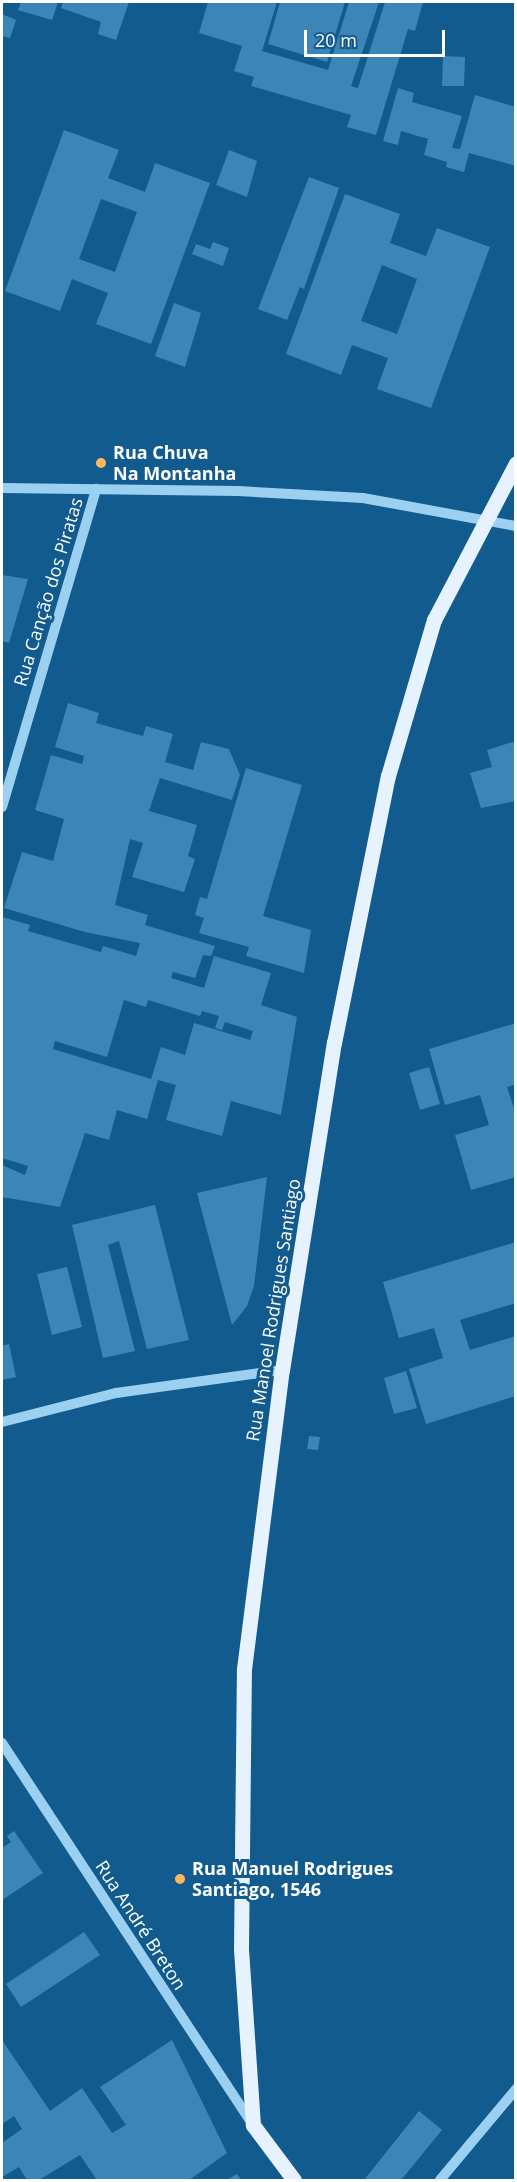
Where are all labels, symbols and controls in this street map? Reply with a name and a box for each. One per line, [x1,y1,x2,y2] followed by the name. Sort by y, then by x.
[307,18,448,56] scale bar
[315,28,357,52] text: 20 m
[113,442,236,484] place label: Rua Chuva Na Montanha
[94,456,108,470] marker: Rua Chuva Na Montanha
[9,495,87,689] street label: Rua Canção dos Piratas
[242,1177,304,1443] street label: Rua Manoel Rodrigues Santiago
[91,1856,191,1994] street label: Rua André Breton
[192,1858,393,1900] place label: Rua Manuel Rodrigues Santiago, 1546
[173,1872,187,1886] marker: Rua Manuel Rodrigues Santiago, 1546

